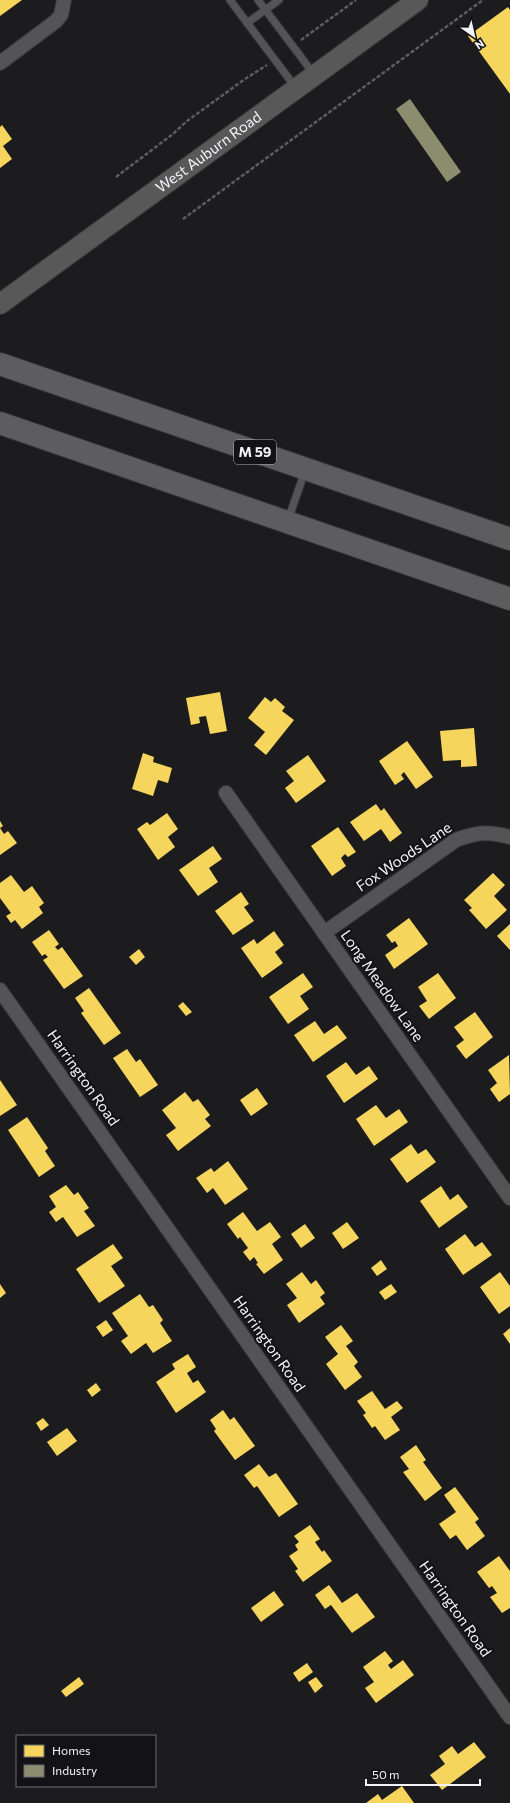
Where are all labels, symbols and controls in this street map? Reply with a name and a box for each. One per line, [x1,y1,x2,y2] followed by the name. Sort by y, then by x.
[454,16,494,56] north arrow
[473,37,487,52] text: N
[152,107,264,196] street label: West Auburn Road
[234,440,276,464] road number: M 59
[352,818,455,895] street label: Fox Woods Lane
[337,926,428,1045] street label: Long Meadow Lane
[44,1026,124,1129] street label: Harrington Road
[230,1292,310,1395] street label: Harrington Road
[416,1557,496,1660] street label: Harrington Road
[16,1735,156,1787] legend
[52,1743,90,1757] text: Homes
[366,1761,480,1787] scale bar
[52,1763,97,1777] text: Industry
[372,1767,400,1781] text: 50 m

